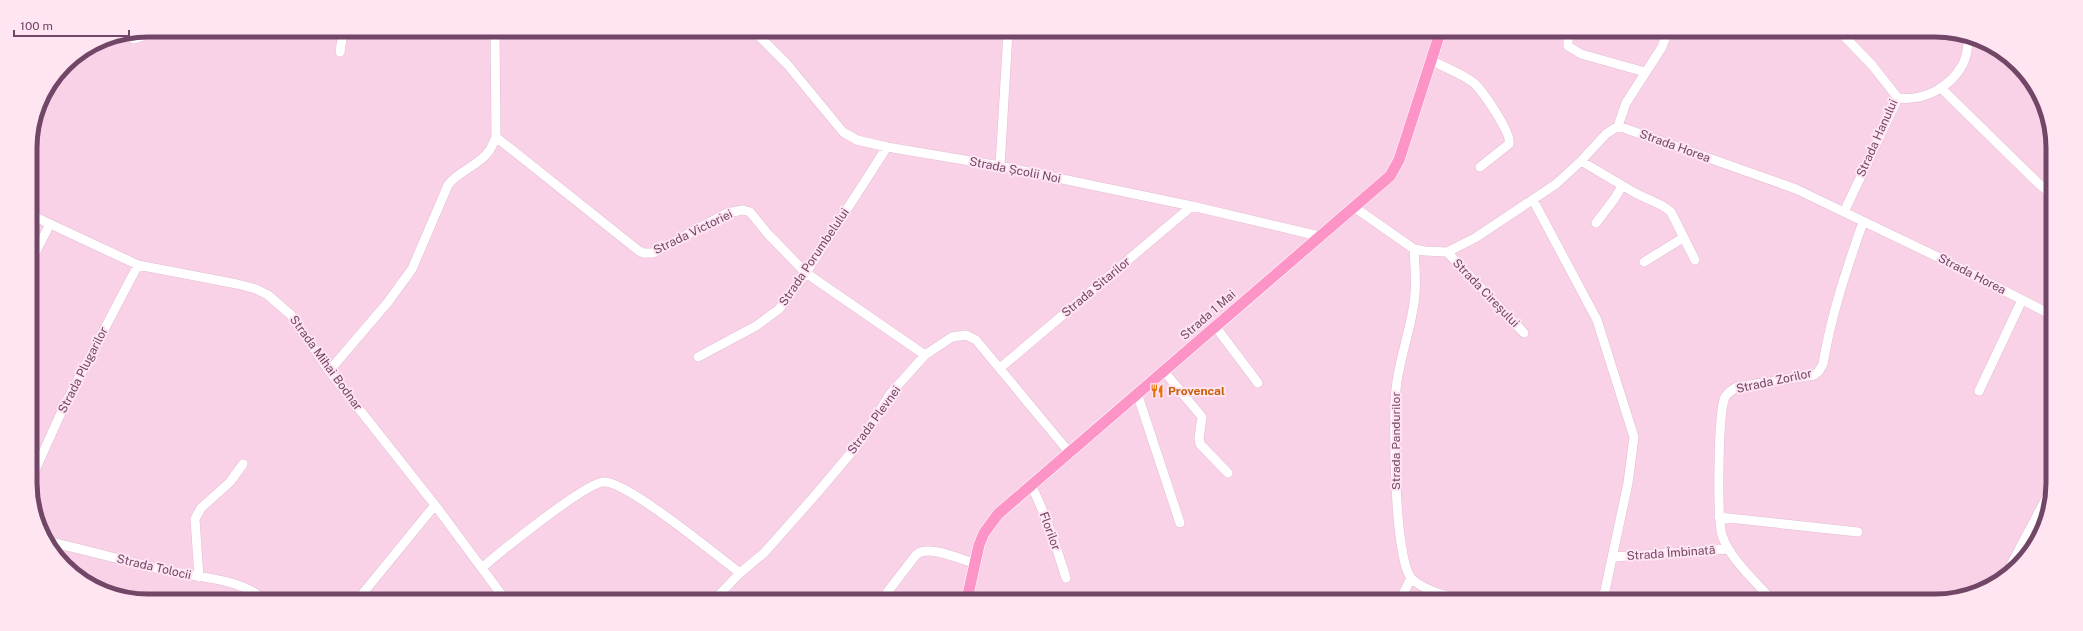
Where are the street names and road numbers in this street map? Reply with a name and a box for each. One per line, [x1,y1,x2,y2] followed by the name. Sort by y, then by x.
[1854,97,1900,179] street label: Strada Hanului
[1638,127,1712,165] street label: Strada Horea
[968,154,1062,186] street label: Strada Școlii Noi
[776,206,852,308] street label: Strada Porumbelului
[651,207,735,257] street label: Strada Victoriei
[1936,251,2008,297] street label: Strada Horea
[1059,254,1133,320] street label: Strada Sitarilor
[1450,256,1522,330] street label: Strada Cireşului
[1178,287,1238,343] street label: Strada 1 Mai
[287,313,365,413] street label: Strada Mihai Bodnar
[55,324,111,415] street label: Strada Plugarilor
[1735,366,1813,396] street label: Strada Zorilor
[845,383,903,457] street label: Strada Plevnei
[1389,392,1403,490] street label: Strada Pandurilor
[1037,510,1063,552] street label: Florilor
[1626,543,1716,563] street label: Strada Îmbinată
[115,552,193,582] street label: Strada Tolocii

